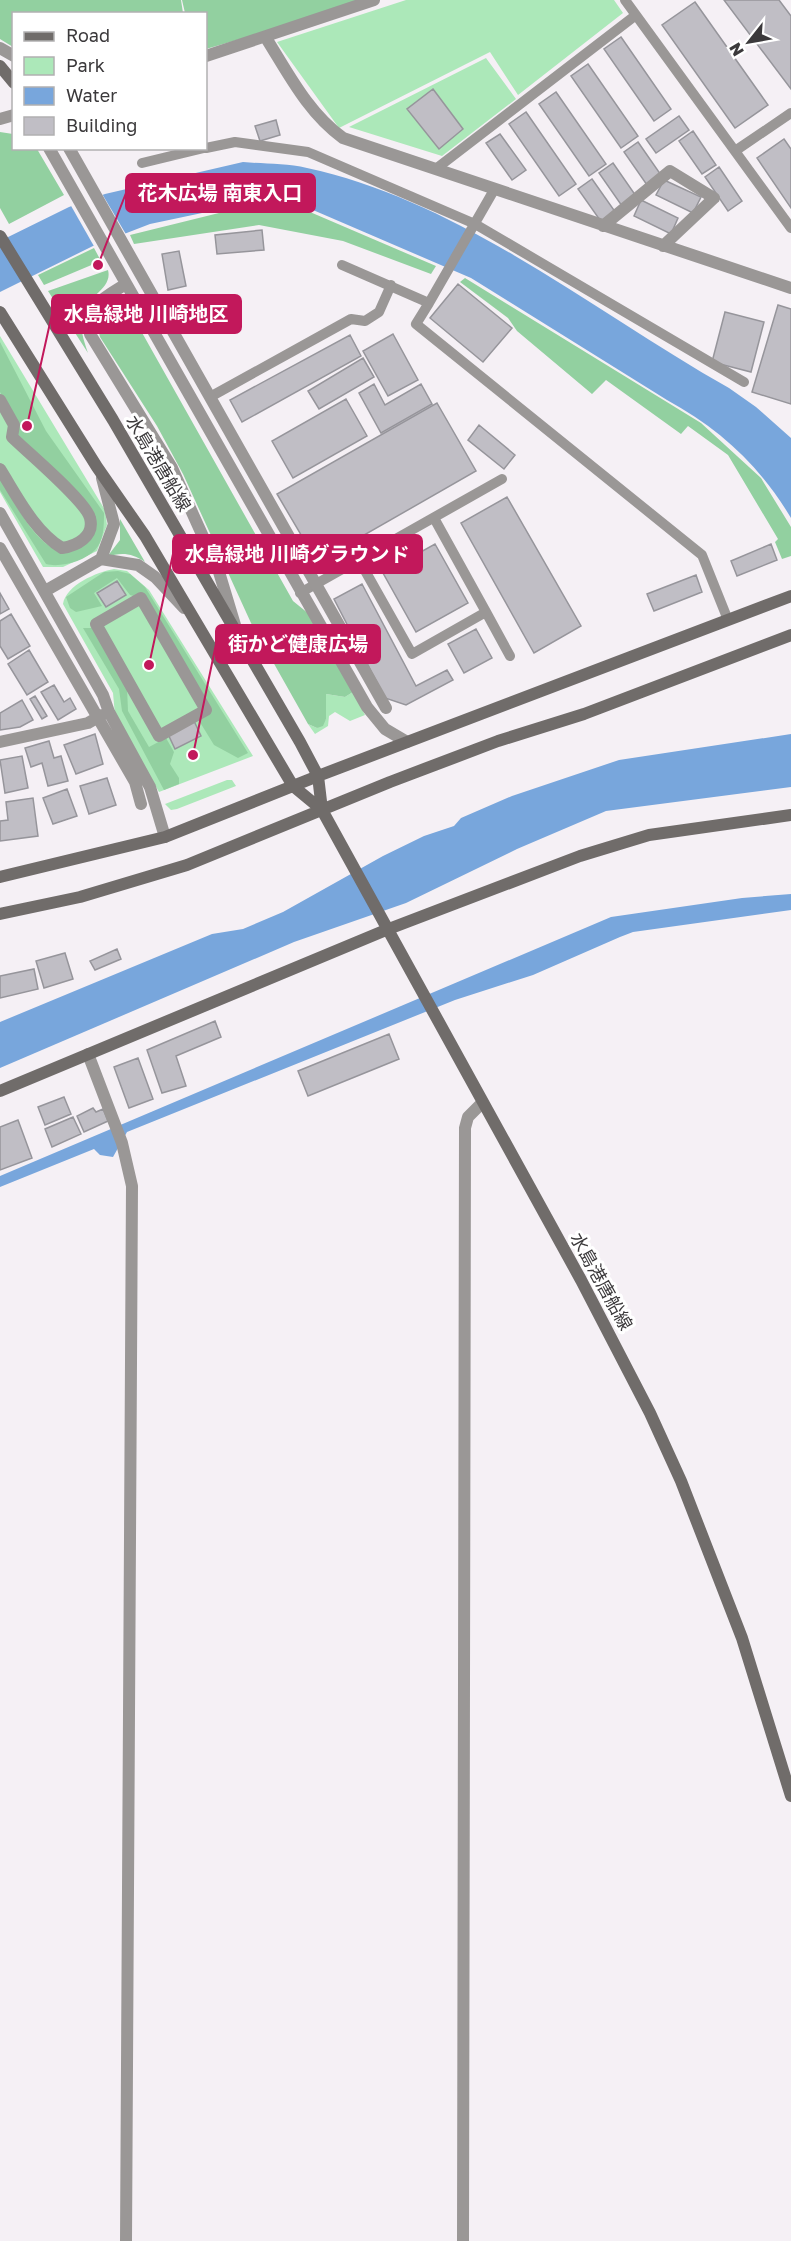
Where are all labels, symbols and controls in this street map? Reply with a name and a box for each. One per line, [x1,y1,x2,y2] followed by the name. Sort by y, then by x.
[12,12,207,150] legend
[719,12,779,72] north arrow
[66,24,110,46] text: Road
[724,39,748,60] text: N
[66,54,105,76] text: Park
[66,84,117,106] text: Water
[66,114,137,136] text: Building
[126,174,315,212] callout: 花木広場 南東入口
[138,180,303,204] text: 花木広場 南東入口
[52,295,241,333] callout: 水島緑地 川崎地区
[64,301,229,325] text: 水島緑地 川崎地区
[122,411,196,515] street label: 水島港唐船線
[173,535,422,573] callout: 水島緑地 川崎グラウンド
[185,541,410,565] text: 水島緑地 川崎グラウンド
[216,625,380,663] callout: 街かど健康広場
[228,631,368,655] text: 街かど健康広場
[566,1228,638,1334] street label: 水島港唐船線

